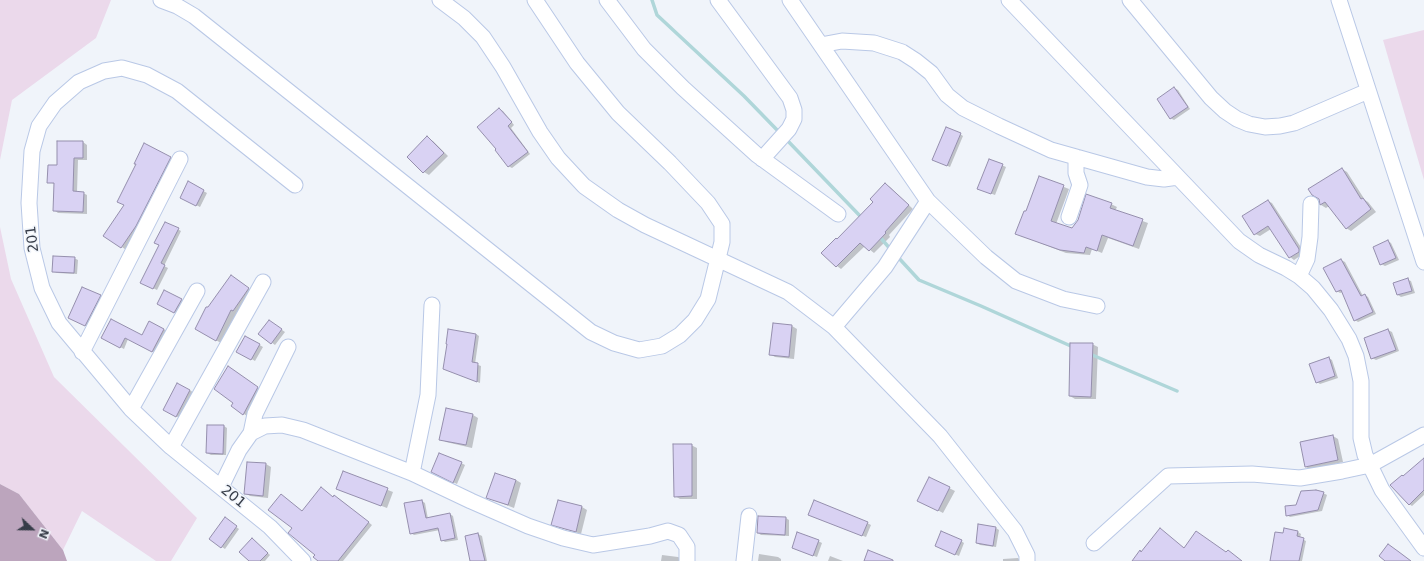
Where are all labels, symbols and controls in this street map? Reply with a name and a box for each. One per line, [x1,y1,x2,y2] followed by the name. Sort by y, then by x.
[23,225,43,253] street label: 201
[217,482,249,512] street label: 201
[12,509,52,549] north arrow
[36,527,51,540] text: N

